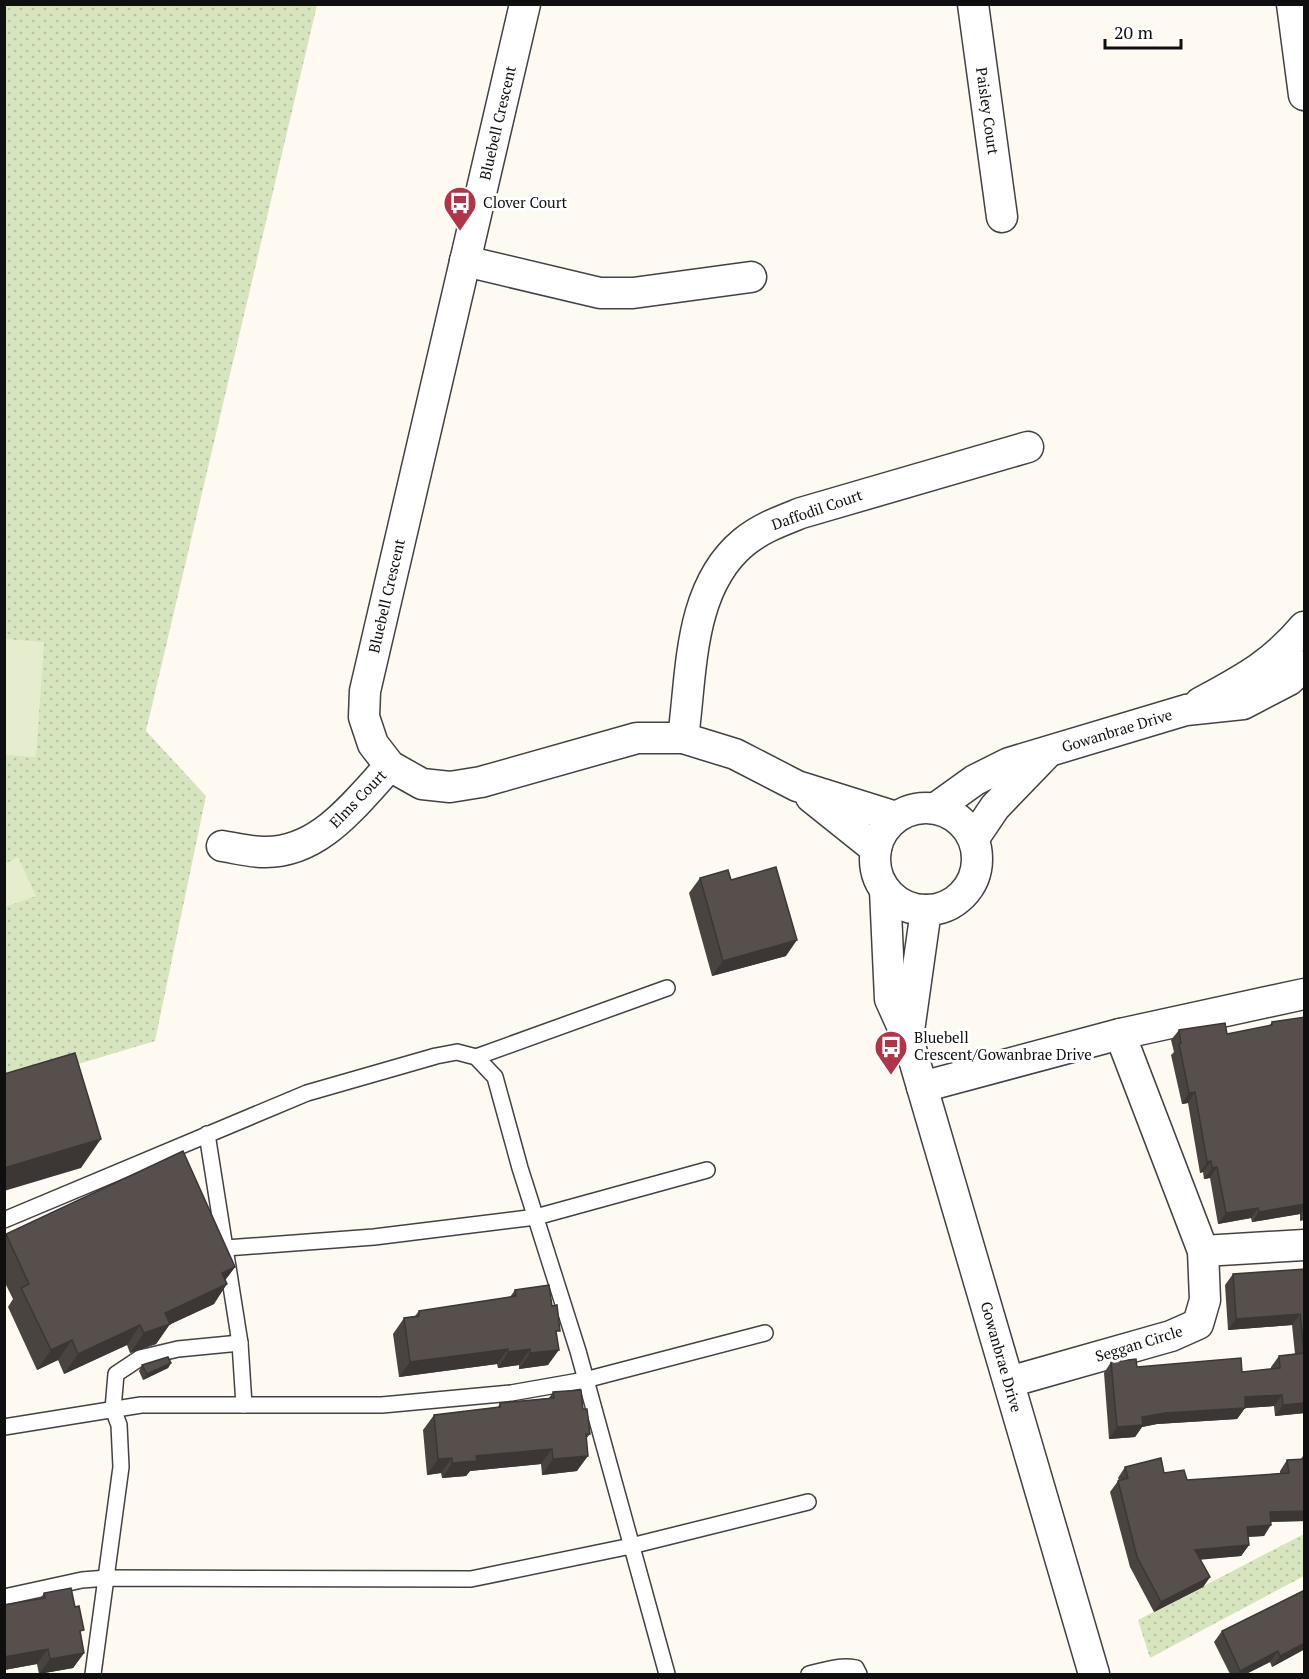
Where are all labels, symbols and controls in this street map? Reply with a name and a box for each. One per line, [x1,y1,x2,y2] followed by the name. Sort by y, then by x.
[1105,12,1182,50] scale bar
[1114,20,1154,44] text: 20 m
[474,63,520,182] street label: Bluebell Crescent
[972,66,1004,156] street label: Paisley Court
[442,185,478,232] bus stop icon: Clover Court
[483,192,567,212] place label: Clover Court
[768,484,865,534] street label: Daffodil Court
[363,536,409,655] street label: Bluebell Crescent
[1059,704,1174,756] street label: Gowanbrae Drive
[324,764,390,832] street label: Elms Court
[914,1027,1092,1064] place label: Bluebell Crescent/Gowanbrae Drive
[873,1029,909,1076] bus stop icon: Bluebell Crescent/Gowanbrae Drive
[977,1299,1027,1414] street label: Gowanbrae Drive
[1093,1320,1185,1366] street label: Seggan Circle

